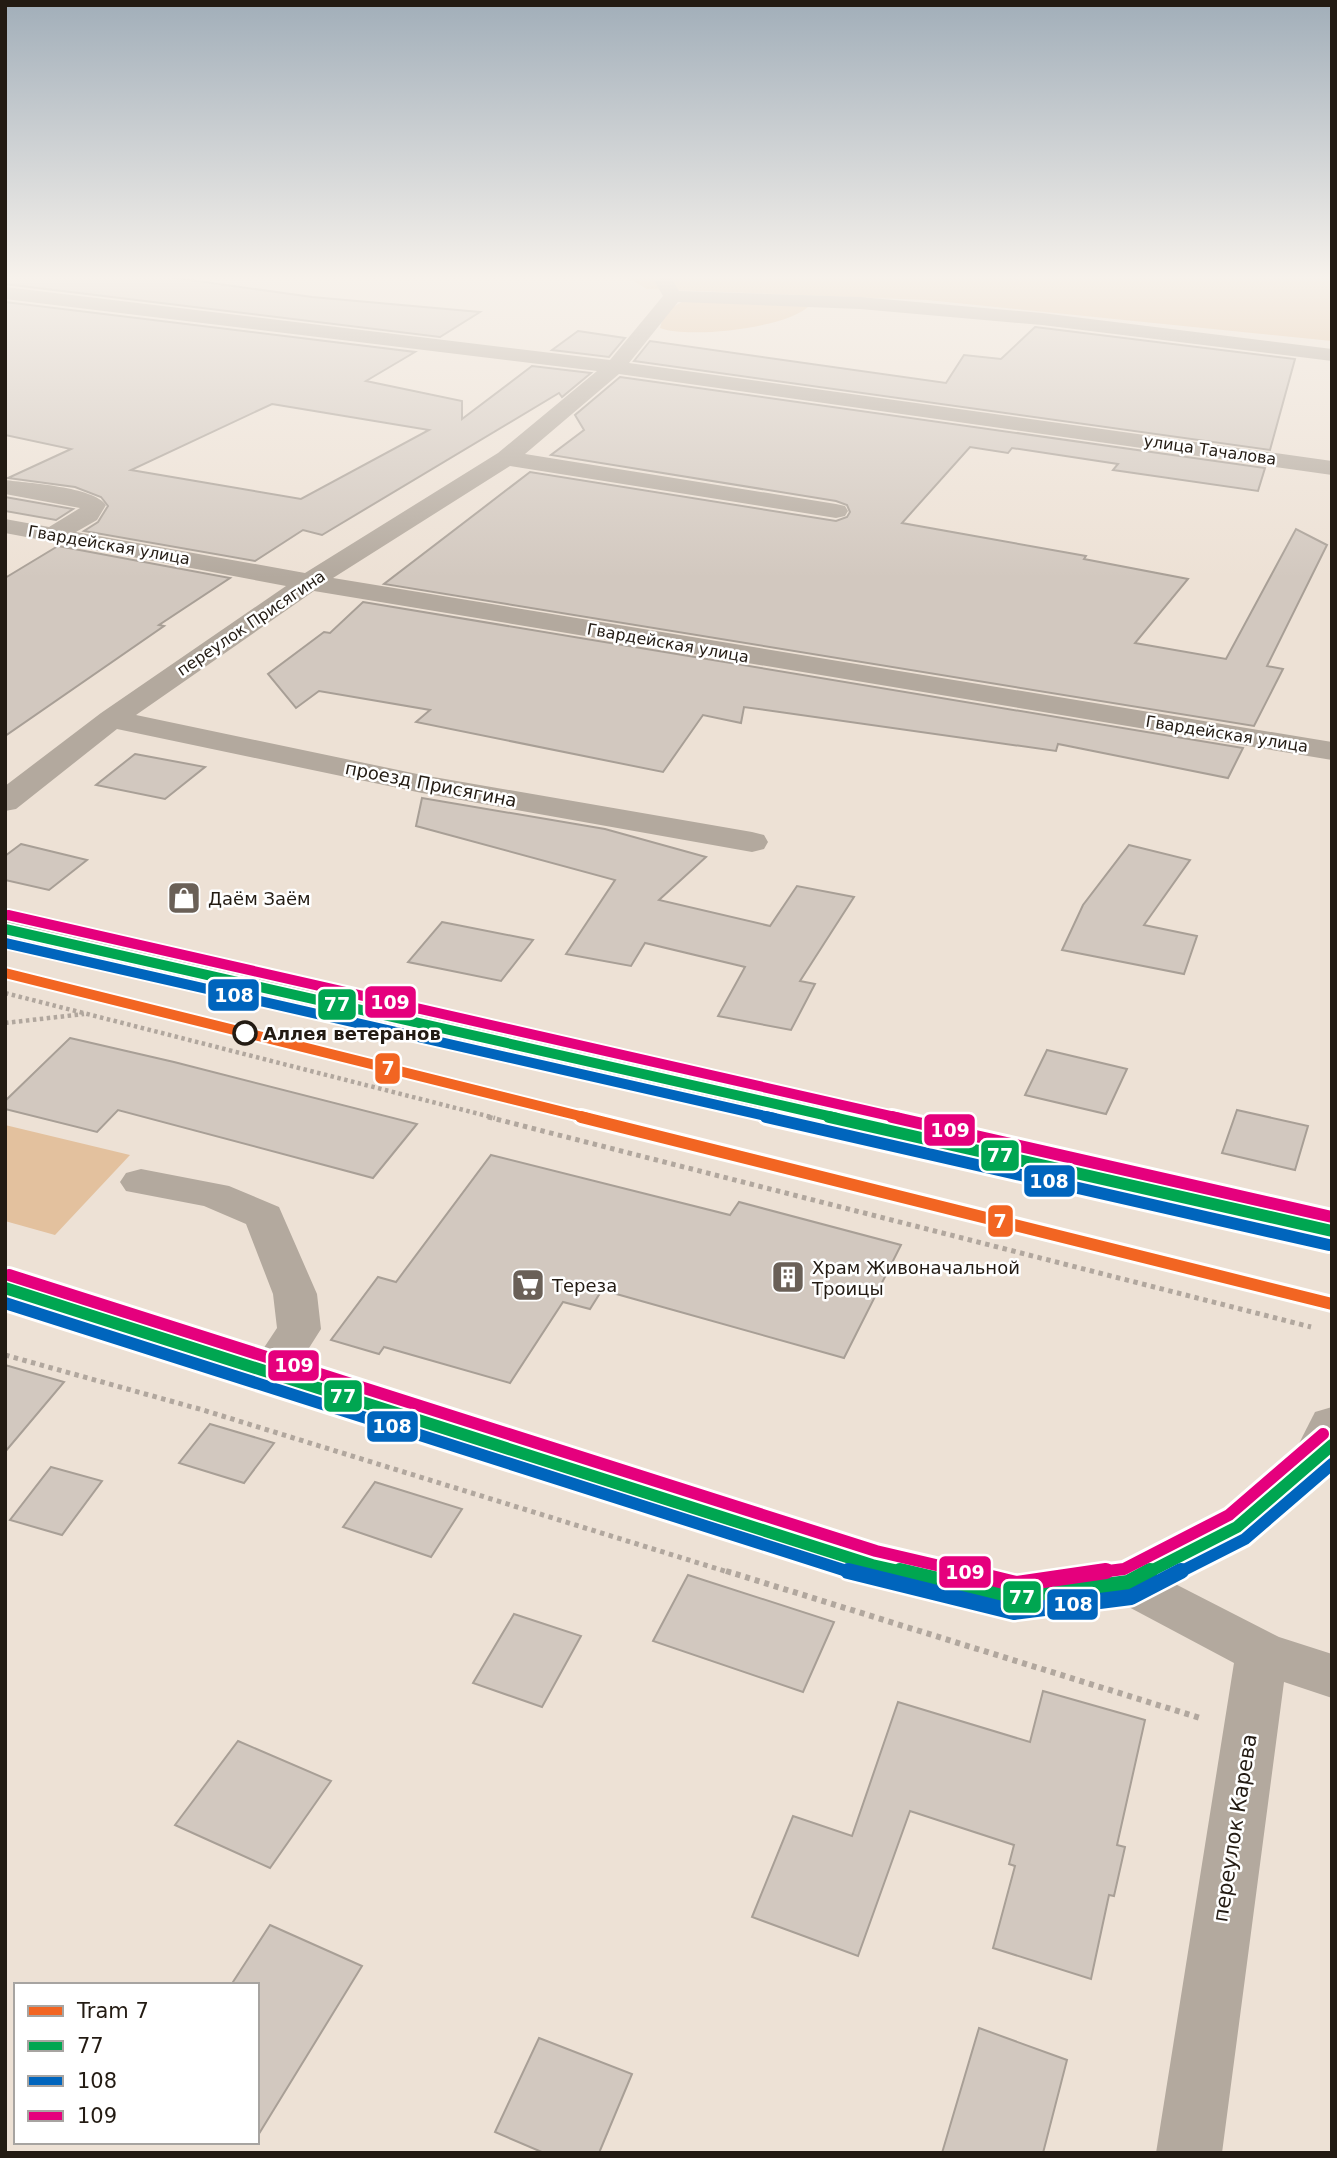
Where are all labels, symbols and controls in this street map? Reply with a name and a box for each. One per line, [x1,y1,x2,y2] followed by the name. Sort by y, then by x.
[1142,431,1278,469] street label: улица Тачалова
[26,521,192,569] street label: Гвардейская улица
[173,566,329,680] street label: переулок Присягина
[585,619,751,667] street label: Гвардейская улица
[1144,712,1310,756] street label: Гвардейская улица
[343,757,519,811] street label: проезд Присягина
[165,879,203,917] shop icon: Даём Заём
[208,888,311,909] place label: Даём Заём
[207,978,260,1012] line badge: 108
[214,984,254,1006] text: 108
[364,985,417,1019] line badge: 109
[317,988,357,1021] line badge: 77
[370,991,410,1013] text: 109
[324,993,350,1015] text: 77
[233,1021,257,1045] marker: Аллея ветеранов
[263,1023,441,1044] place label: Аллея ветеранов
[374,1052,401,1085] line badge: 7
[381,1057,395,1079] text: 7
[923,1113,976,1147] line badge: 109
[930,1119,970,1141] text: 109
[980,1139,1020,1172] line badge: 77
[987,1144,1013,1166] text: 77
[1023,1164,1076,1198] line badge: 108
[1029,1170,1069,1192] text: 108
[987,1204,1014,1238] line badge: 7
[993,1210,1007,1232] text: 7
[811,1257,1020,1299] place label: Храм Живоначальной Троицы
[769,1258,807,1296] building icon: Храм Живоначальной Троицы
[509,1266,547,1304] supermarket icon: Тереза
[551,1275,617,1296] place label: Тереза
[267,1349,320,1382] line badge: 109
[274,1354,314,1376] text: 109
[323,1379,363,1413] line badge: 77
[330,1385,356,1407] text: 77
[366,1410,419,1443] line badge: 108
[372,1415,412,1437] text: 108
[938,1555,992,1589] line badge: 109
[945,1561,985,1583] text: 109
[1002,1580,1042,1614] line badge: 77
[1009,1586,1035,1608] text: 77
[1046,1588,1099,1621] line badge: 108
[1053,1593,1093,1615] text: 108
[1208,1732,1262,1924] street label: переулок Карева
[14,1983,259,2144] legend
[76,1999,149,2023] text: Tram 7
[77,2034,104,2058] text: 77
[77,2069,117,2093] text: 108
[77,2104,117,2128] text: 109

